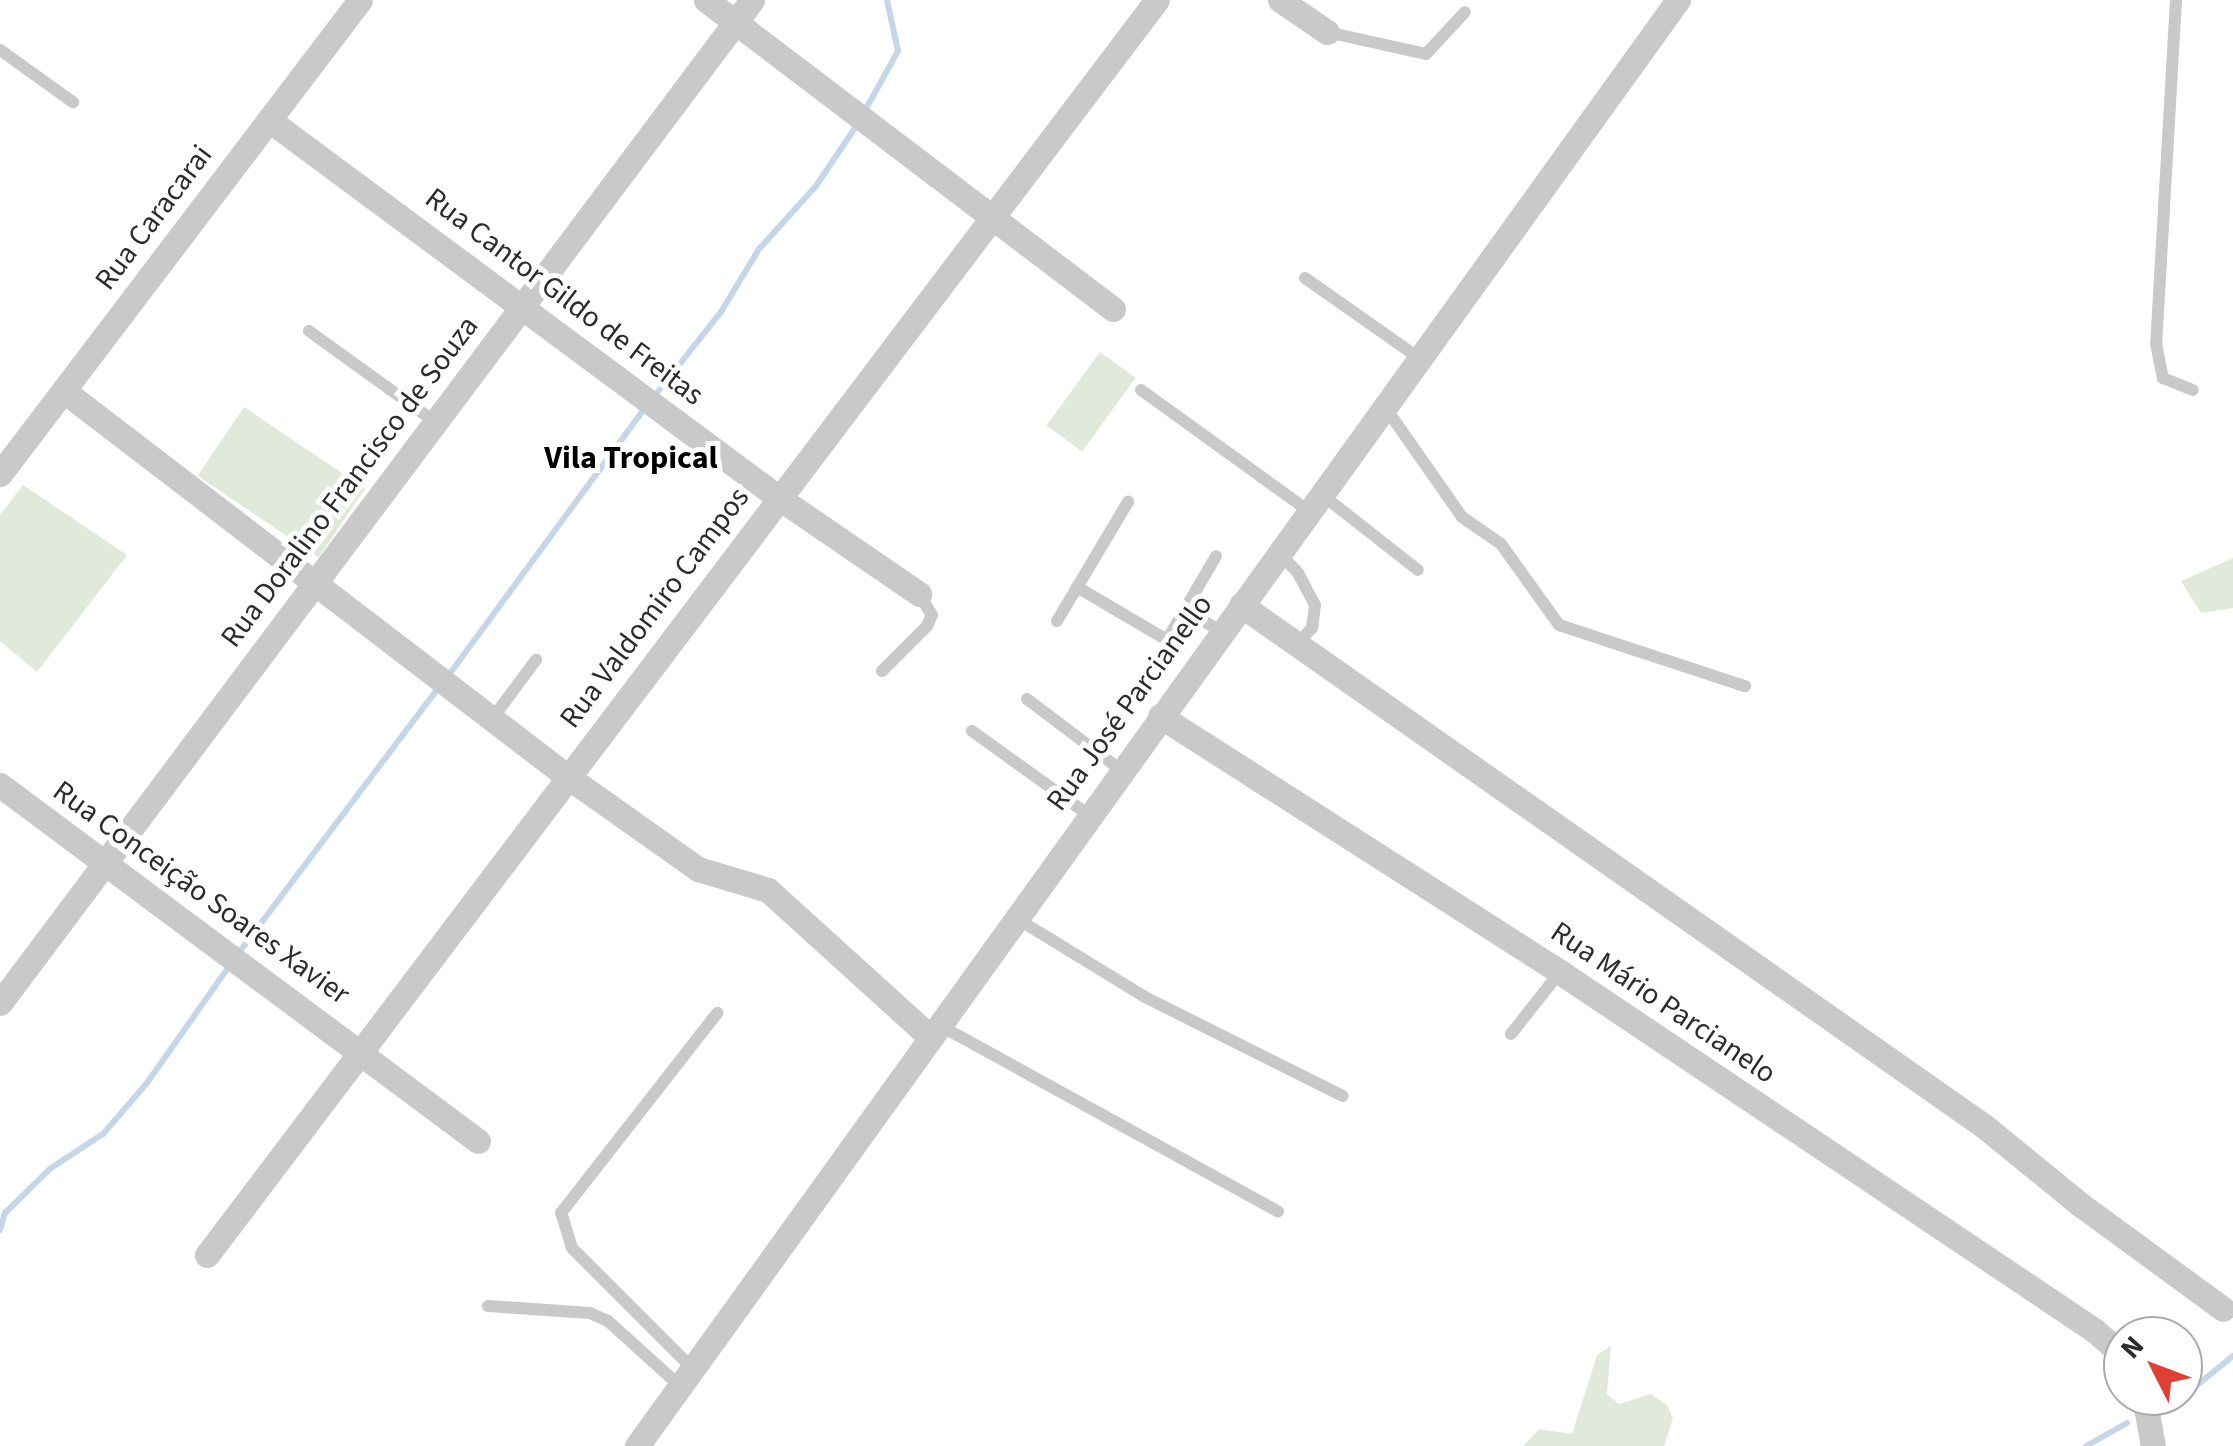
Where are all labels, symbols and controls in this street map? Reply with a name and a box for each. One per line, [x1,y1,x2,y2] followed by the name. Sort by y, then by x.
[88,138,220,298] street label: Rua Caracarai
[418,181,710,413] street label: Rua Cantor Gildo de Freitas
[214,309,486,655] street label: Rua Doralino Francisco de Souza
[544,439,718,477] district label: Vila Tropical
[553,481,757,735] street label: Rua Valdomiro Campos
[1039,588,1221,818] street label: Rua José Parcianello
[46,773,356,1013] street label: Rua Conceição Soares Xavier
[1544,914,1782,1092] street label: Rua Mário Parcianelo
[2103,1316,2203,1416] north arrow
[2111,1327,2153,1368] text: N

